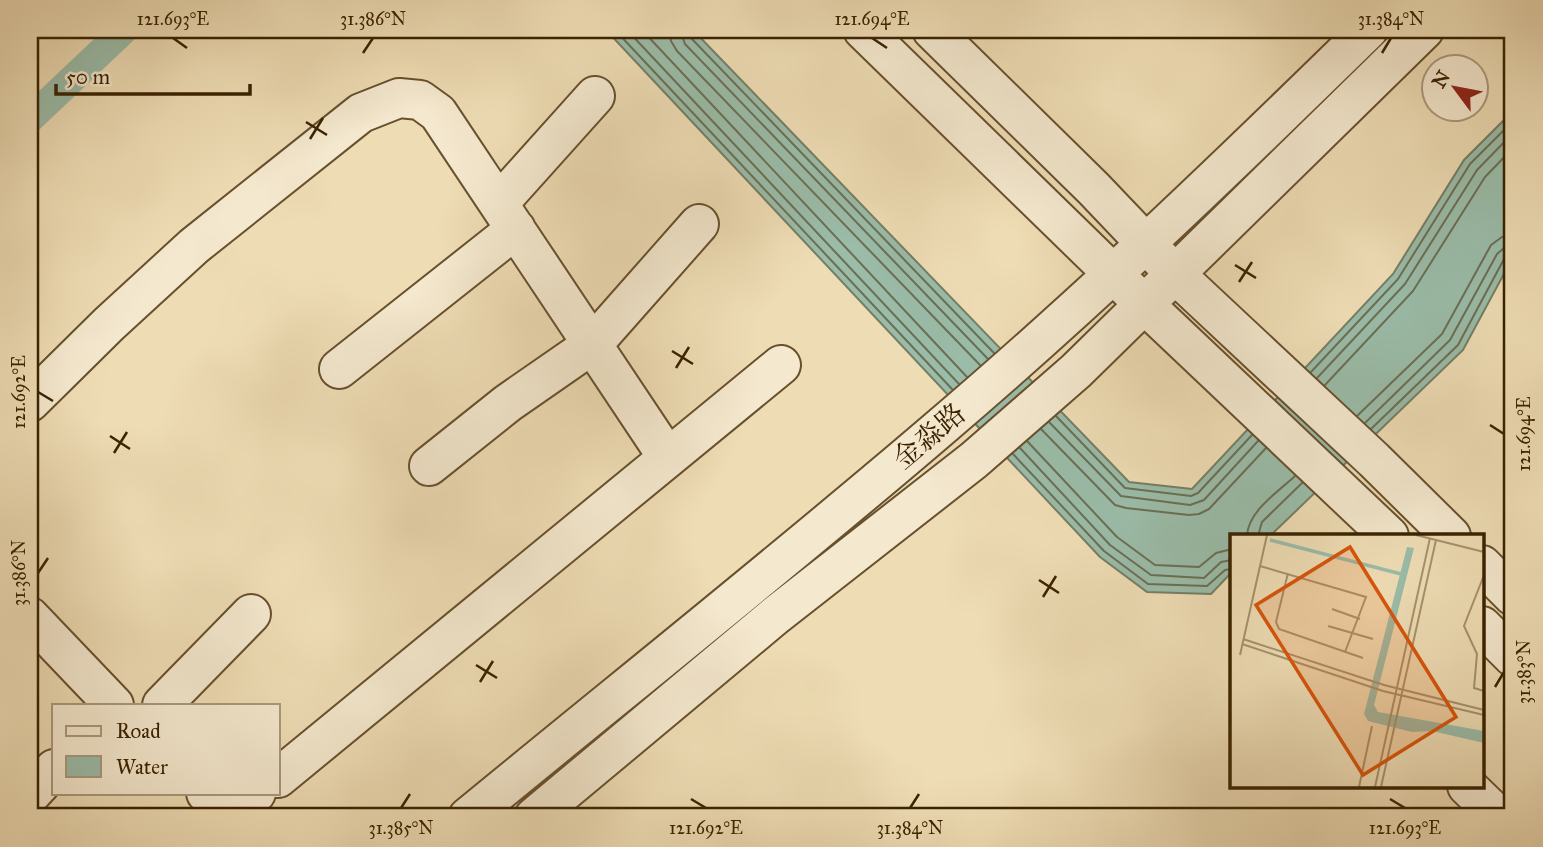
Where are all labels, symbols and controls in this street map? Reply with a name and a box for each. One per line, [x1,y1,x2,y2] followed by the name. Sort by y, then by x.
[137,8,209,30] text: 121.693°E
[340,8,406,30] text: 31.386°N
[834,8,910,30] text: 121.694°E
[1358,8,1424,30] text: 31.384°N
[56,52,250,96] scale bar
[1420,52,1490,122] north arrow
[66,64,111,90] text: 50 m
[1427,66,1455,92] text: N
[8,355,30,429] text: 121.692°E
[886,396,972,476] street label: 金淼路
[1513,396,1535,472] text: 121.694°E
[1230,534,1484,788] inset map
[8,540,30,606] text: 31.386°N
[1513,640,1535,704] text: 31.383°N
[52,704,280,794] legend
[116,718,161,744] text: Road
[116,754,168,780] text: Water
[369,817,433,839] text: 31.385°N
[669,817,743,839] text: 121.692°E
[877,817,943,839] text: 31.384°N
[1369,817,1441,839] text: 121.693°E

